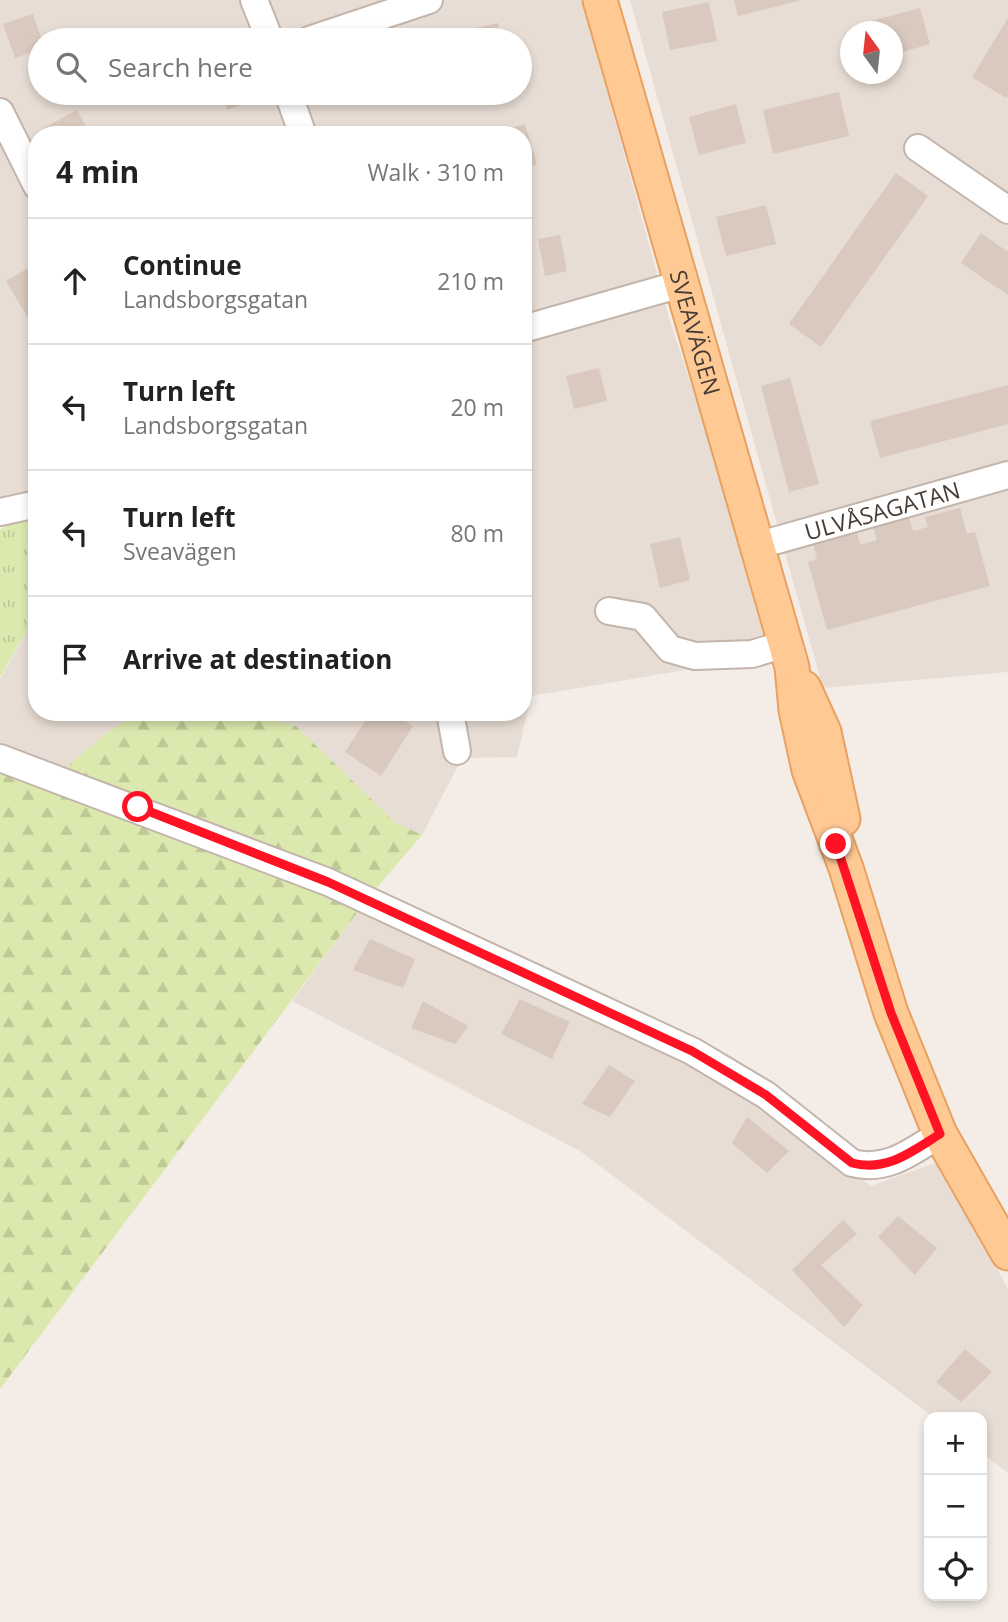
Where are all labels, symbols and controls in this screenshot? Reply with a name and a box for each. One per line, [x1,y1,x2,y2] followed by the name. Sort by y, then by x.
[840,21,903,84] north arrow
[28,28,532,105] search box
[52,48,90,86] icon: search
[108,49,253,85] text: Search here
[56,151,139,192] text: 4 min
[367,156,504,188] text: Walk · 310 m
[123,247,242,283] text: Continue
[56,262,94,300] icon: ahead
[437,265,504,297] text: 210 m
[663,266,729,399] street label: SVEAVÄGEN
[123,283,308,315] text: Landsborgsgatan
[123,373,235,409] text: Turn left
[56,388,94,426] icon: left
[450,391,504,423] text: 20 m
[123,409,308,441] text: Landsborgsgatan
[801,473,963,548] street label: ULVÅSAGATAN
[123,499,235,535] text: Turn left
[56,514,94,552] icon: left
[450,517,504,549] text: 80 m
[123,535,237,567] text: Sveavägen
[56,640,94,678] icon: arrive
[123,641,392,677] text: Arrive at destination
[122,791,153,822] route start
[820,828,851,859] route end
[924,1412,987,1601] map controls
[924,1412,987,1475] button: +
[924,1475,987,1538] button: −
[924,1538,987,1601] button: locate

